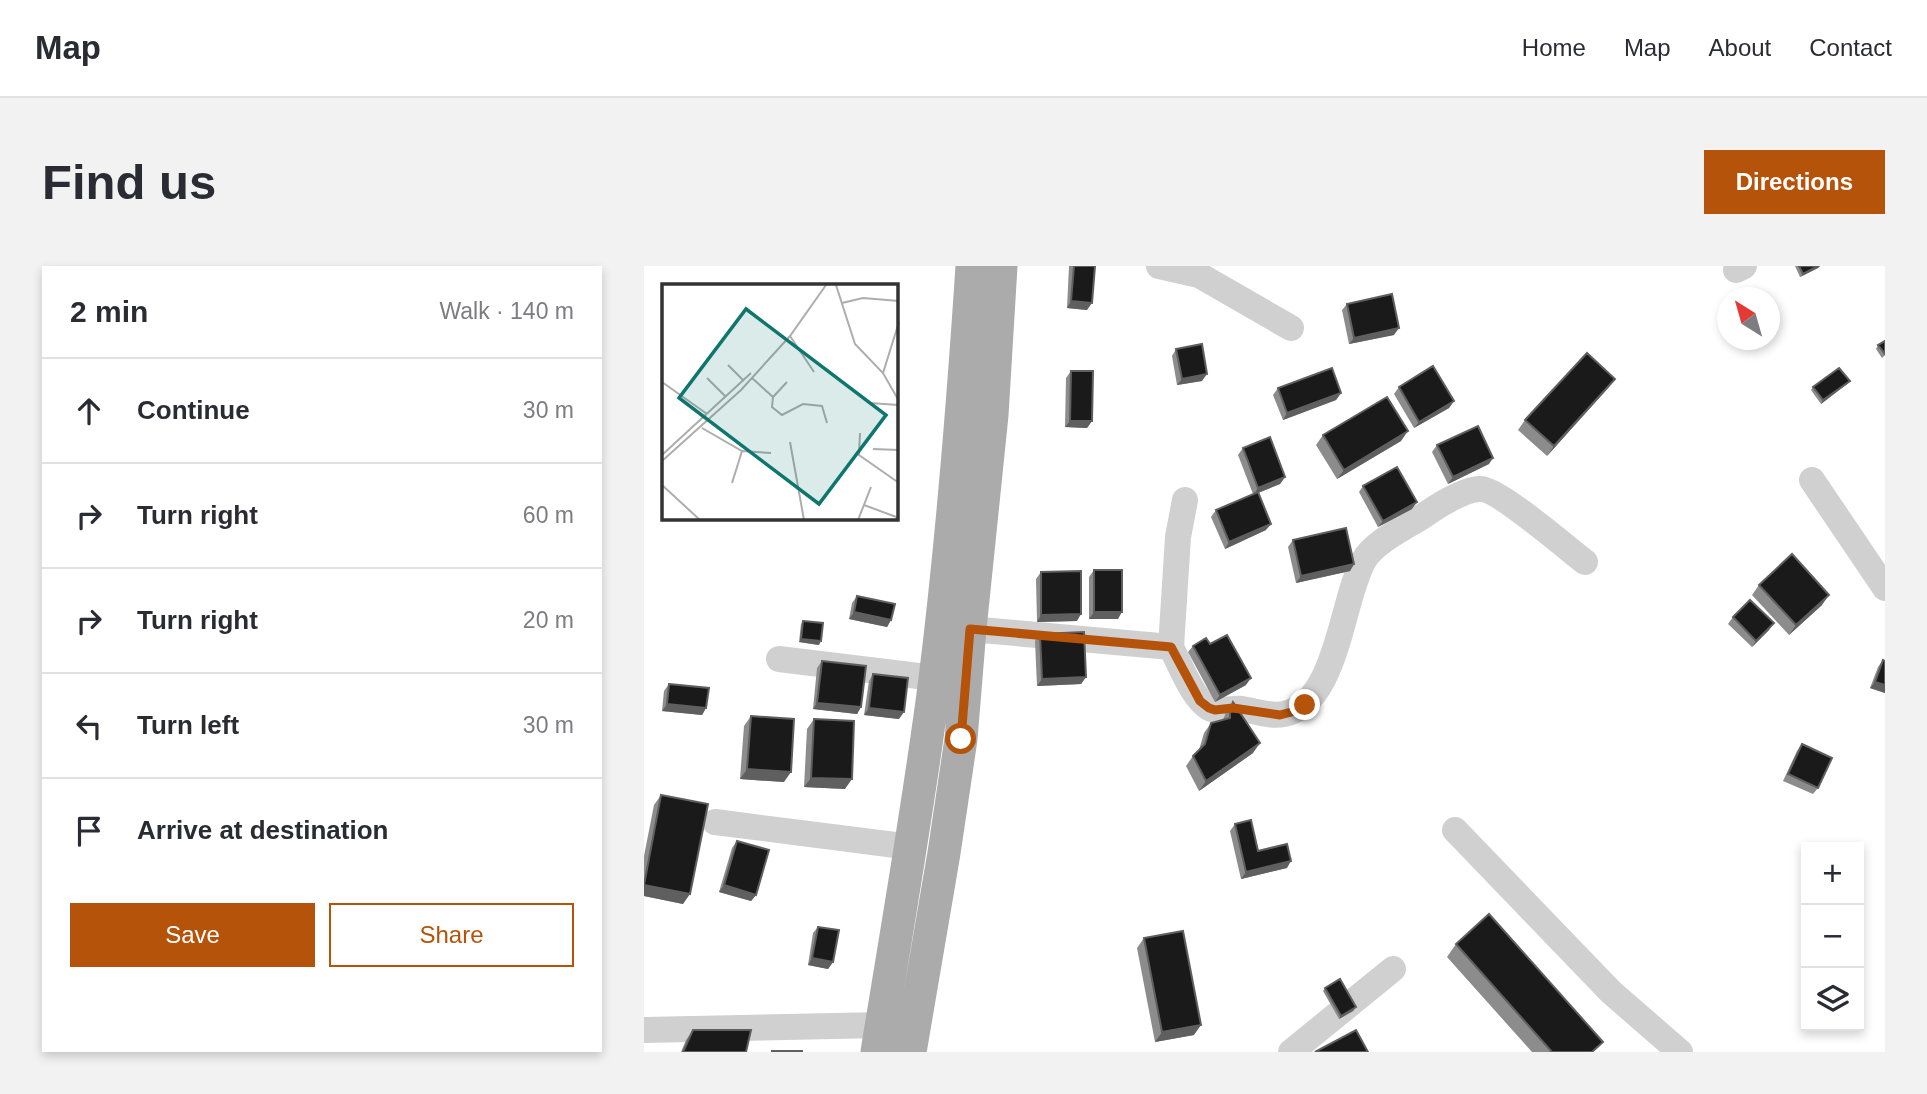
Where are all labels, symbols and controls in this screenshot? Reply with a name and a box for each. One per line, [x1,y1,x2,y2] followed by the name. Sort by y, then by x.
[35,29,101,66] text: Map
[1522,34,1586,61] text: Home
[1624,34,1671,61] text: Map
[1709,34,1771,61] text: About
[1809,34,1892,61] text: Contact
[1704,150,1885,214] button: Directions
[42,155,216,209] text: Find us
[662,284,898,520] inset map
[1717,287,1780,350] north arrow
[70,295,148,328] text: 2 min
[439,298,574,324] text: Walk · 140 m
[70,392,108,430] icon: ahead
[137,395,250,425] text: Continue
[523,397,574,423] text: 30 m
[70,497,108,535] icon: right
[137,500,258,530] text: Turn right
[523,502,574,528] text: 60 m
[70,602,108,640] icon: right
[137,605,258,635] text: Turn right
[523,607,574,633] text: 20 m
[1289,689,1320,720] route end
[70,707,108,745] icon: left
[137,710,239,740] text: Turn left
[523,712,574,738] text: 30 m
[945,723,976,754] route start
[70,812,108,850] icon: arrive
[137,815,388,845] text: Arrive at destination
[1801,842,1864,1031] map controls
[1801,842,1864,905] button: +
[70,903,315,967] button: Save
[329,903,574,967] button: Share
[1801,905,1864,968] button: −
[1801,968,1864,1031] button: layers

